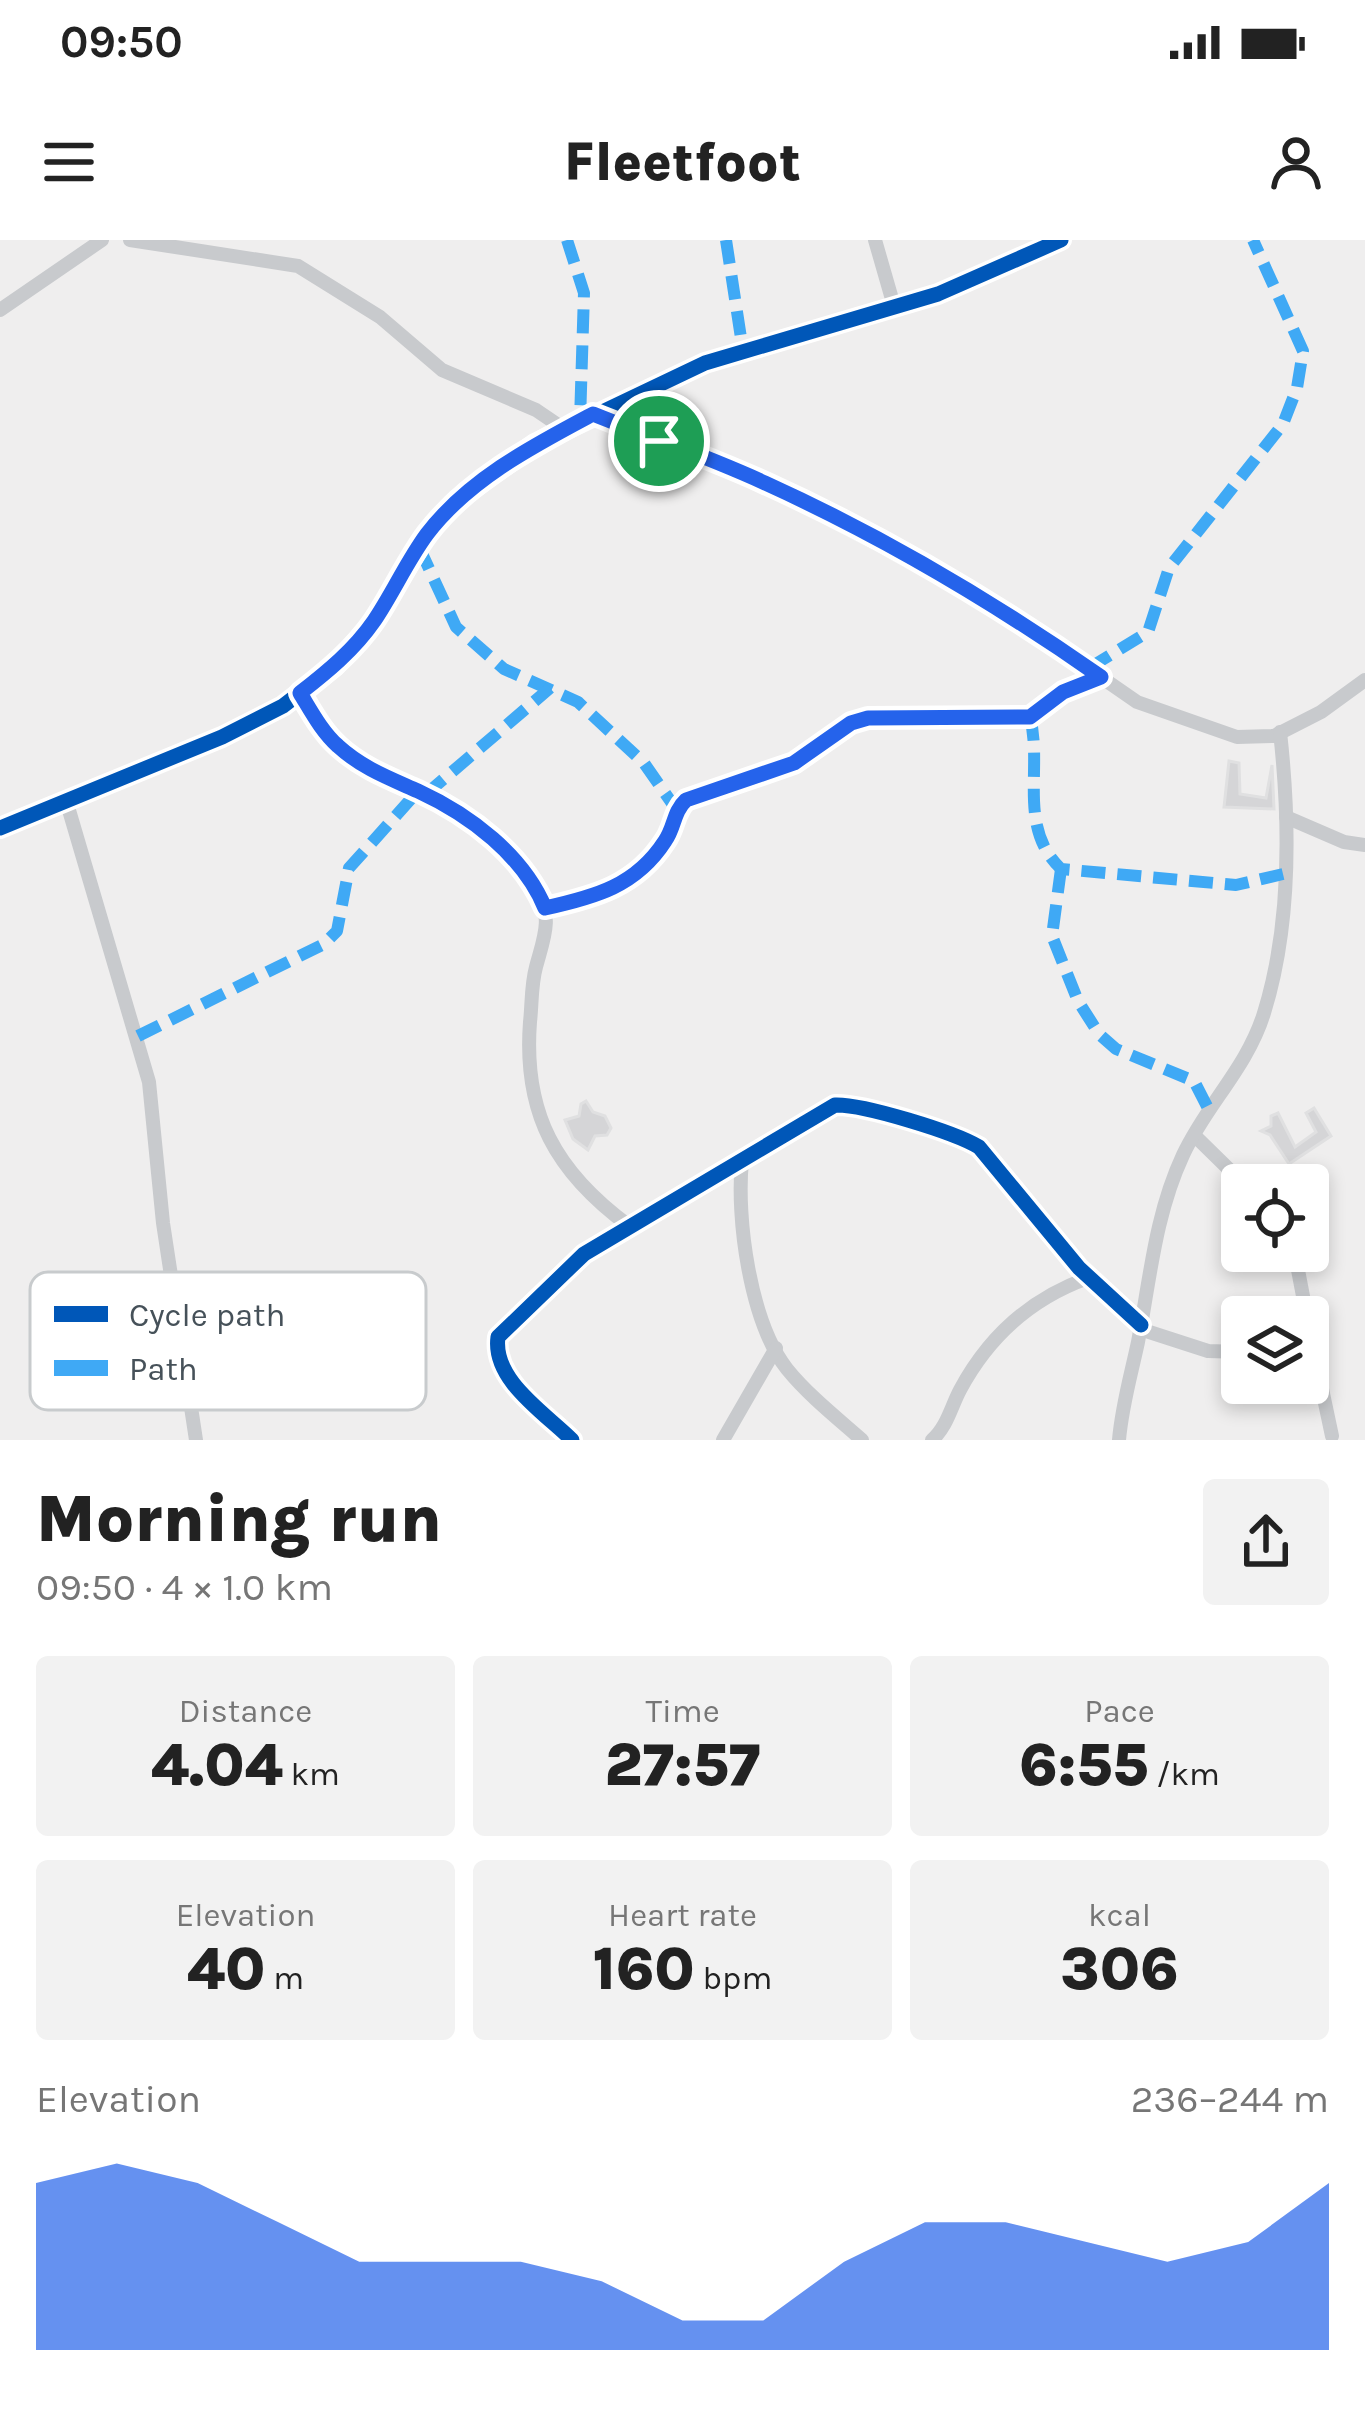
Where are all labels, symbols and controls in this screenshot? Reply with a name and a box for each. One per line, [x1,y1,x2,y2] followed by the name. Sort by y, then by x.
[60,16,183,68] text: 09:50
[36,129,102,195] icon: menu
[1263,129,1329,195] icon: person
[564,130,801,194] text: Fleetfoot
[608,390,710,492] pin
[626,408,692,474] icon: arrive
[1221,1164,1329,1404] map controls
[1221,1164,1329,1272] button: locate
[30,1272,426,1410] legend
[129,1296,285,1334] text: Cycle path
[1221,1296,1329,1404] button: layers
[129,1350,198,1388] text: Path
[1203,1479,1329,1605] button: share
[36,1480,442,1558] text: Morning run
[36,1564,333,1610] text: 09:50 · 4 × 1.0 km
[179,1692,312,1730] text: Distance
[645,1692,720,1730] text: Time
[1084,1692,1155,1730] text: Pace
[151,1730,283,1800] text: 4.04
[605,1730,760,1800] text: 27:57
[1019,1730,1148,1800] text: 6:55
[283,1755,340,1793] text: km
[1148,1755,1220,1793] text: /km
[176,1896,315,1934] text: Elevation
[608,1896,757,1934] text: Heart rate
[1088,1896,1151,1934] text: kcal
[187,1934,265,2004] text: 40
[593,1934,695,2004] text: 160
[1060,1934,1179,2004] text: 306
[265,1959,304,1997] text: m
[695,1959,772,1997] text: bpm
[36,2076,201,2122] text: Elevation
[1131,2076,1329,2122] text: 236–244 m

